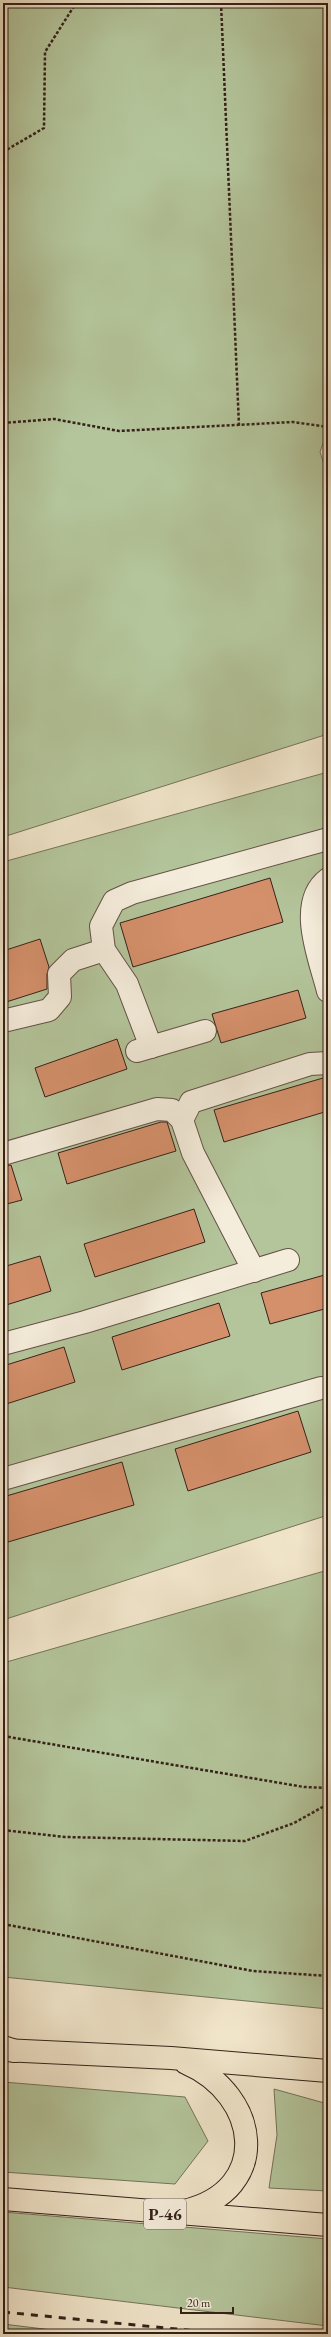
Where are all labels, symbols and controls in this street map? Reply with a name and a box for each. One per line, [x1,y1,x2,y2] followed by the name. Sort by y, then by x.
[144,2199,186,2229] road number: Р-46
[181,2289,233,2315] scale bar
[187,2295,211,2311] text: 20 m

